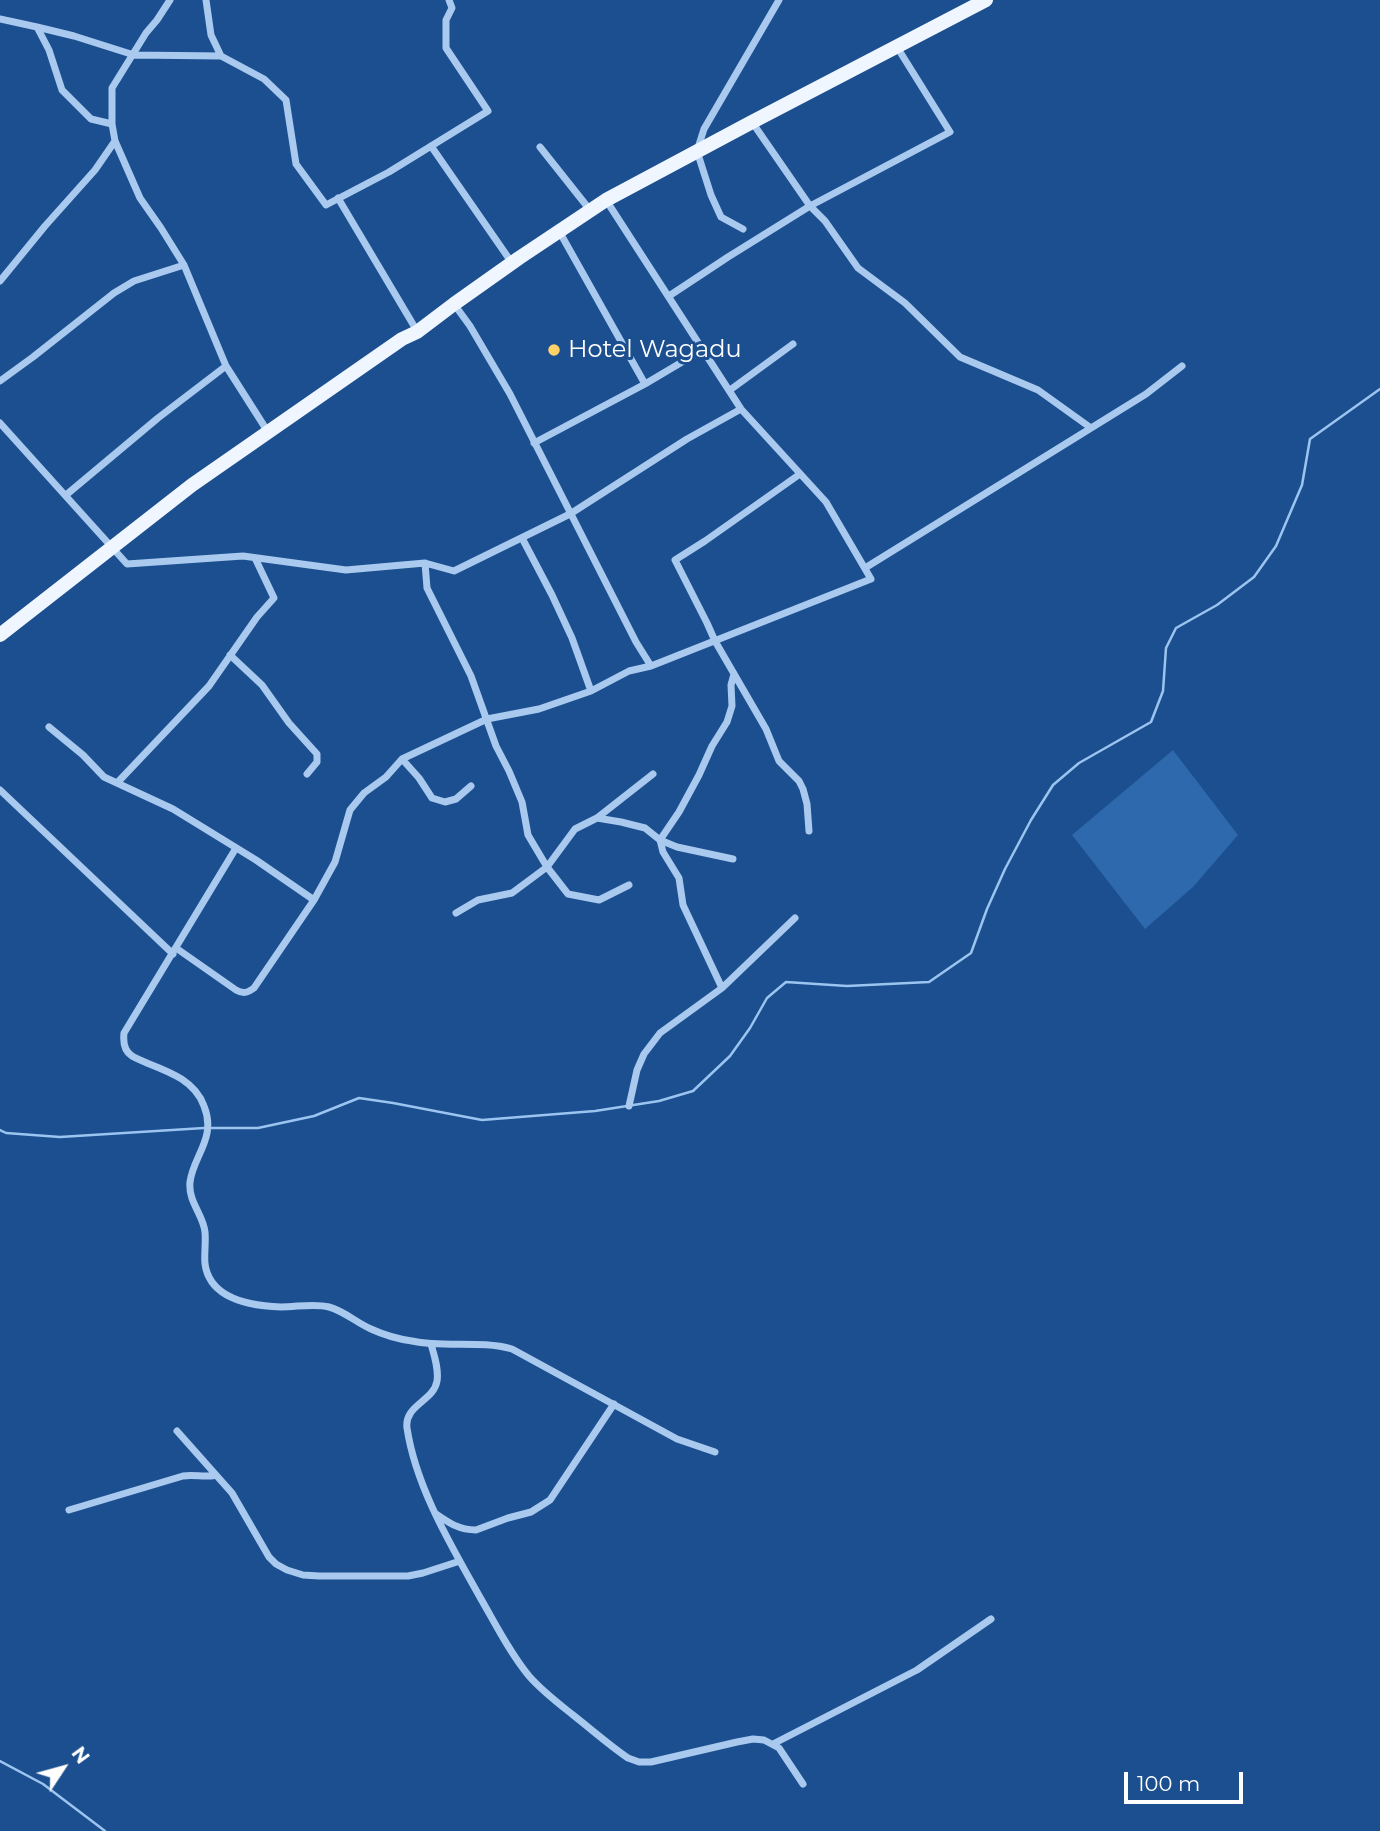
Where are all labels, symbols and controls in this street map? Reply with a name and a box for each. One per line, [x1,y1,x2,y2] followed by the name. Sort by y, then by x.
[568,336,742,364] place label: Hotel Wagadu
[546,342,562,358] marker: Hotel Wagadu
[28,1733,98,1803] north arrow
[67,1742,94,1768] text: N
[1128,1758,1247,1802] scale bar
[1137,1771,1200,1796] text: 100 m

